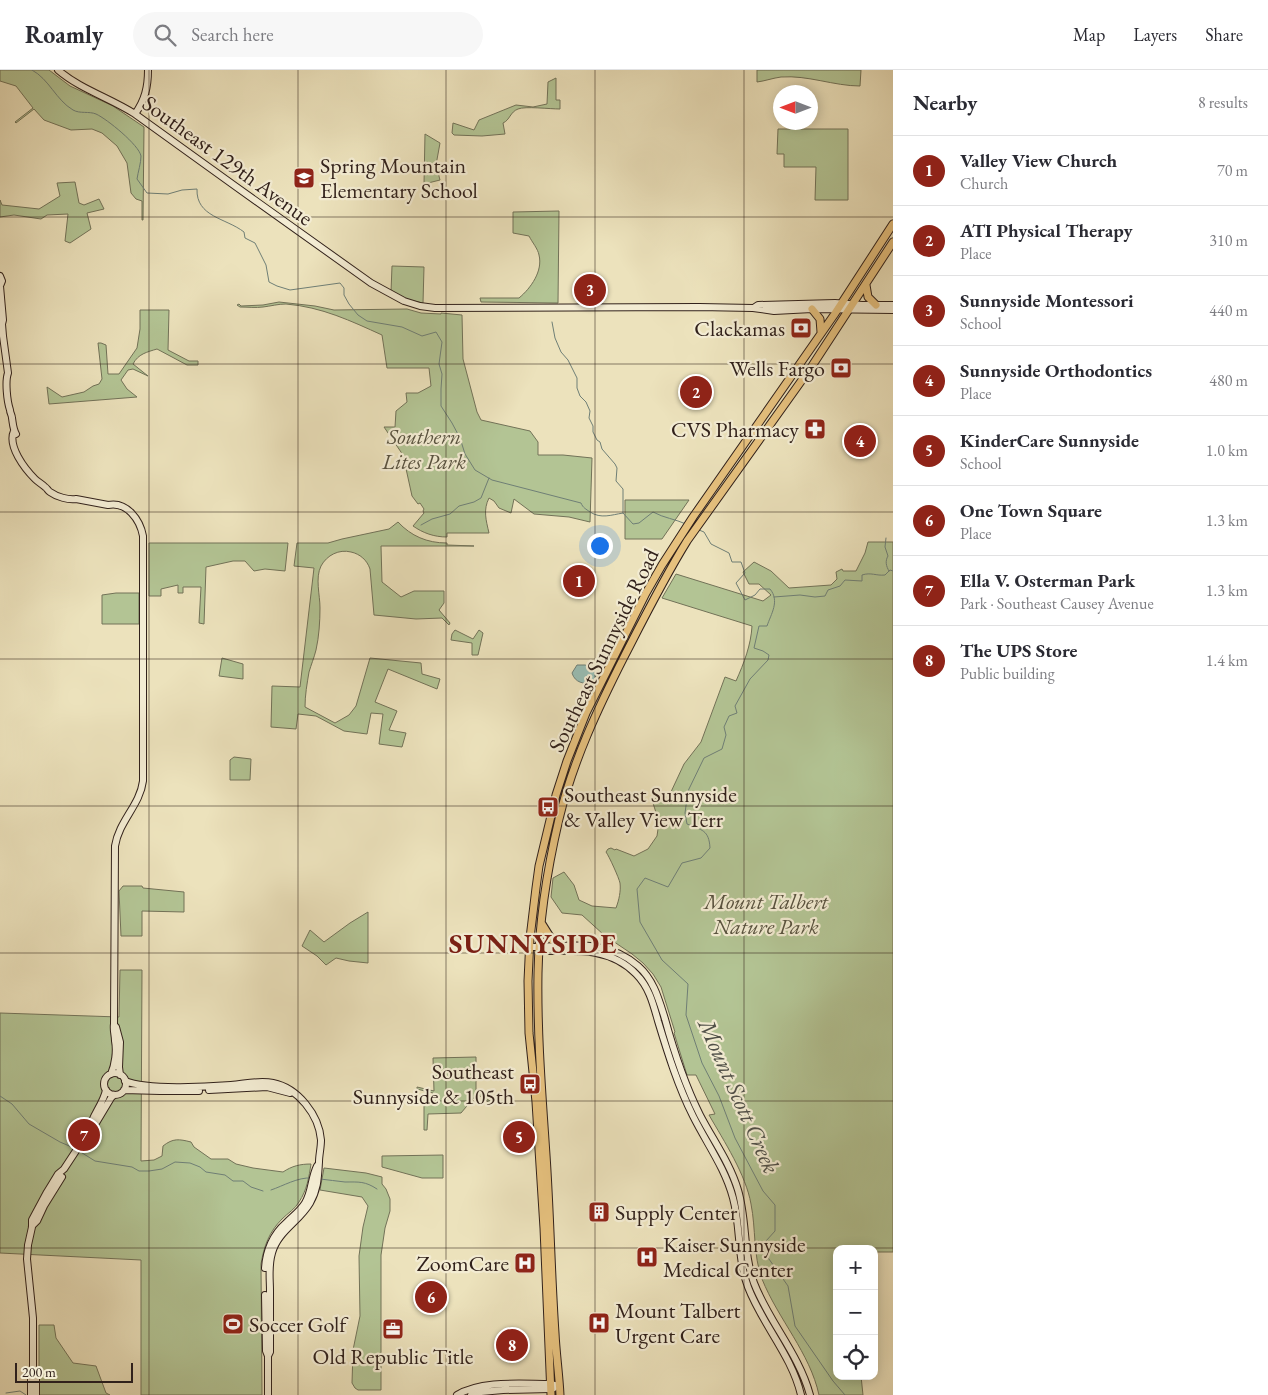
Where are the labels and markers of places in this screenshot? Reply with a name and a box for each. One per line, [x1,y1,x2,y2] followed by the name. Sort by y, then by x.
[320,151,478,205] place label: Spring Mountain Elementary School
[292,166,316,190] school or university icon: Spring Mountain Elementary School
[574,271,606,309] pin: 3
[694,314,785,343] place label: Clackamas
[789,316,813,340] bank icon: Clackamas
[729,354,825,383] place label: Wells Fargo
[829,356,853,380] bank icon: Wells Fargo
[680,373,712,411] pin: 2
[671,415,799,444] place label: CVS Pharmacy
[803,417,827,441] pharmacy icon: CVS Pharmacy
[844,422,876,460] pin: 4
[563,562,595,600] pin: 1
[564,780,737,834] place label: Southeast Sunnyside & Valley View Terr
[536,795,560,819] bus stop icon: Southeast Sunnyside & Valley View Terr
[353,1057,514,1111] place label: Southeast Sunnyside & 105th
[518,1072,542,1096] bus stop icon: Southeast Sunnyside & 105th
[68,1116,100,1154] pin: 7
[503,1118,535,1156] pin: 5
[615,1198,738,1227] place label: Supply Center
[587,1200,611,1224] building icon: Supply Center
[663,1230,806,1284] place label: Kaiser Sunnyside Medical Center
[635,1245,659,1269] hospital icon: Kaiser Sunnyside Medical Center
[417,1249,509,1278] place label: ZoomCare
[513,1251,537,1275] hospital icon: ZoomCare
[415,1278,447,1316] pin: 6
[615,1296,741,1350] place label: Mount Talbert Urgent Care
[249,1310,349,1339] place label: Soccer Golf
[587,1311,611,1335] hospital icon: Mount Talbert Urgent Care
[221,1312,245,1336] sports icon: Soccer Golf
[381,1317,405,1341] office icon: Old Republic Title
[496,1326,528,1364] pin: 8
[313,1342,474,1371] place label: Old Republic Title

